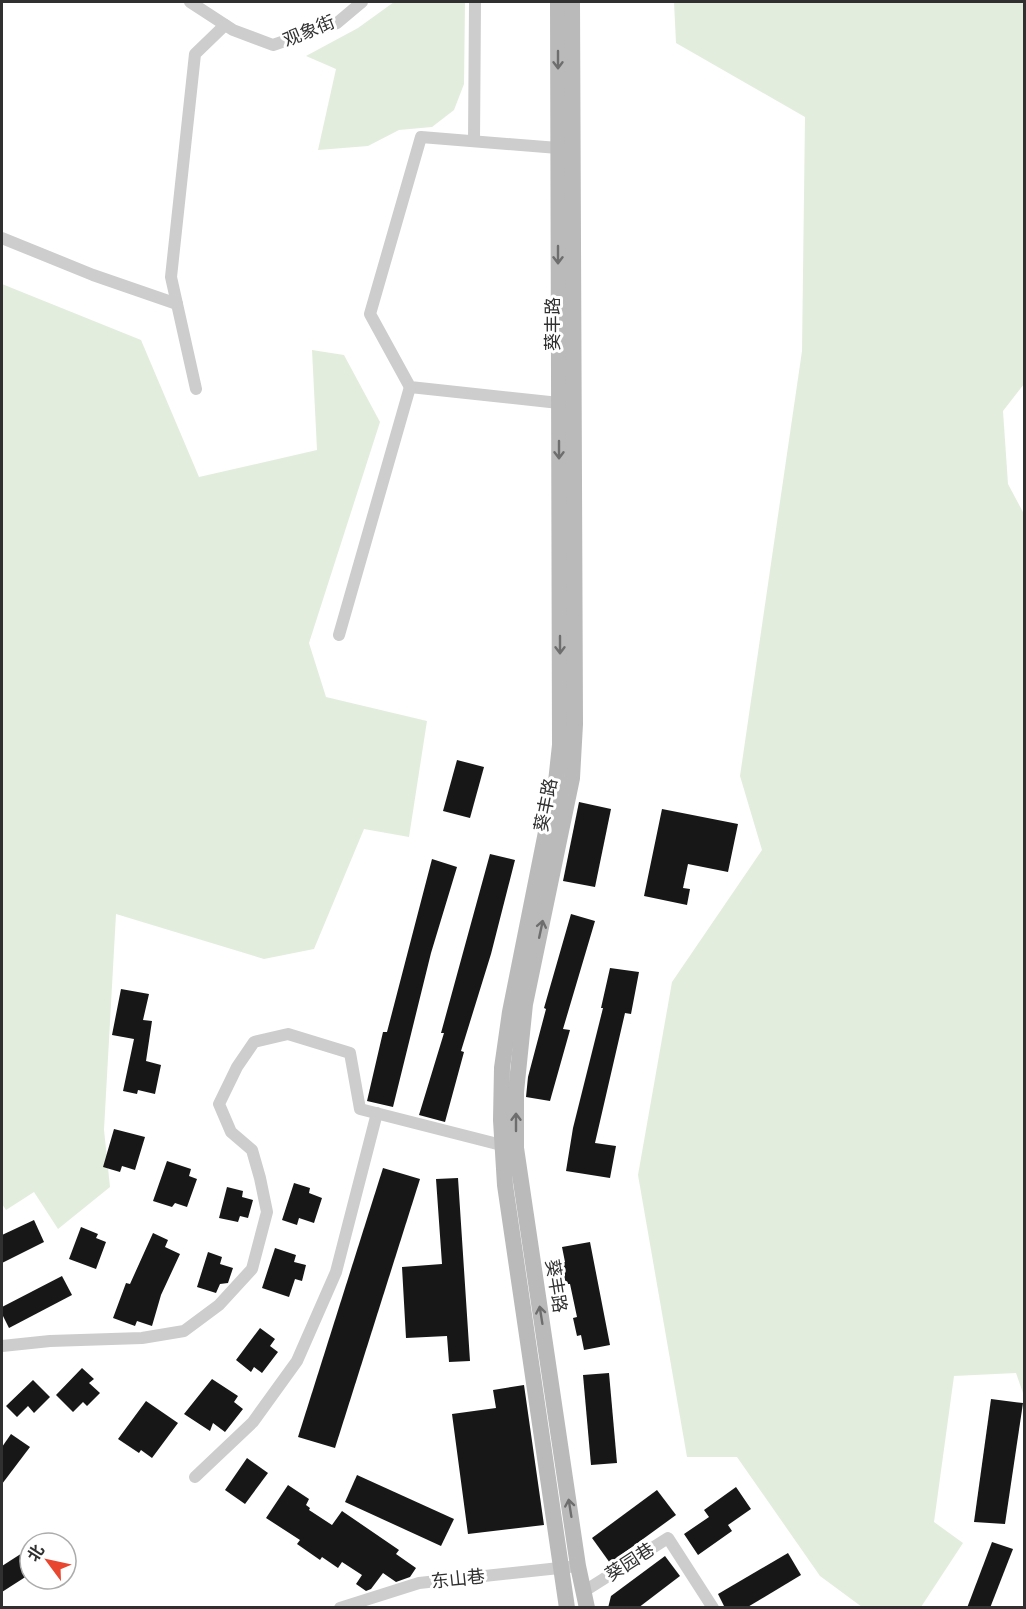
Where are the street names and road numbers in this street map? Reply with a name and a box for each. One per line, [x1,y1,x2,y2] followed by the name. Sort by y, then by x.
[279,10,338,51] street label: 观象街
[541,297,564,351] street label: 葵丰路
[529,776,562,834] street label: 葵丰路
[541,1257,572,1314] street label: 葵丰路
[601,1537,659,1586] street label: 葵园巷
[430,1564,486,1593] street label: 东山巷

